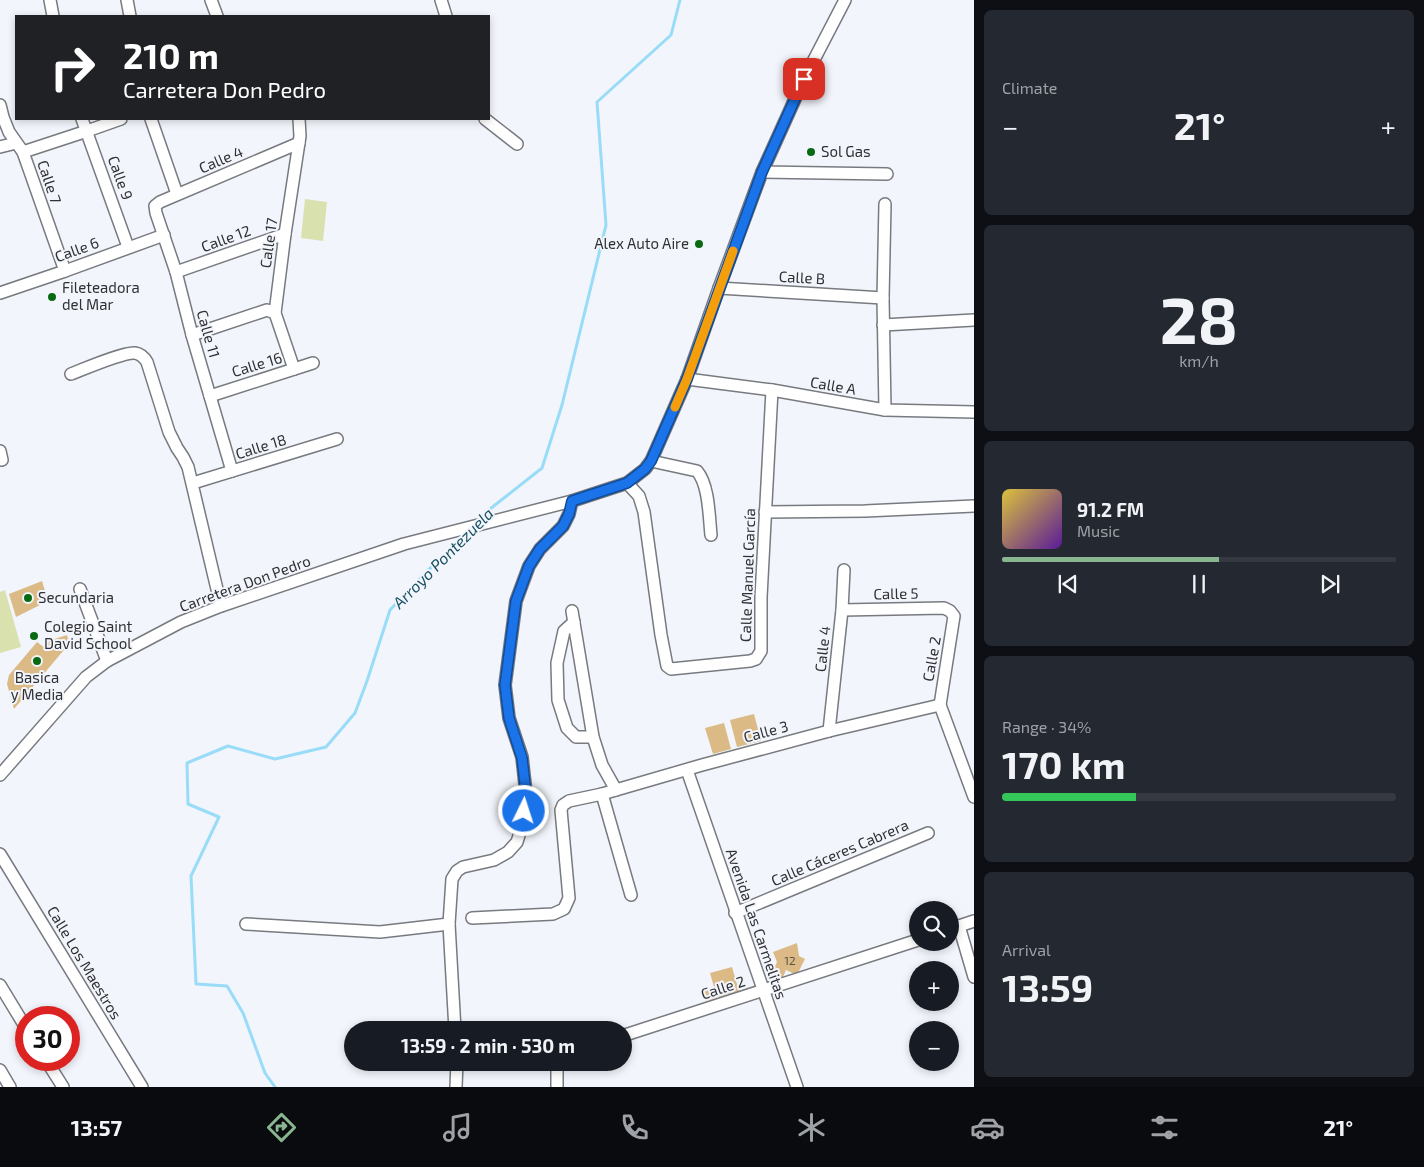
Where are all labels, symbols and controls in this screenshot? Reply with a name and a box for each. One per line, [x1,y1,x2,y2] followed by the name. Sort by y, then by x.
[123,34,219,76] text: 210 m
[40,35,105,100] icon: right
[783,58,825,100] pin
[790,65,818,93] icon: arrive
[123,76,326,102] text: Carretera Don Pedro
[1002,78,1057,97] text: Climate
[1174,102,1225,148] text: 21°
[1002,109,1018,143] text: −
[1381,109,1396,143] text: +
[196,142,245,176] street label: Calle 4
[821,142,871,160] place label: Sol Gas
[805,146,817,158] marker: Sol Gas
[105,153,137,202] street label: Calle 9
[34,158,66,206] street label: Calle 7
[256,216,280,269] street label: Calle 17
[198,221,253,255] street label: Calle 12
[52,233,101,265] street label: Calle 6
[594,234,689,252] place label: Alex Auto Aire
[693,238,705,250] marker: Alex Auto Aire
[778,267,826,287] street label: Calle B
[62,278,140,313] place label: Fileteadora del Mar
[1160,279,1238,357] text: 28
[46,291,58,303] marker: Fileteadora del Mar
[194,308,224,360] street label: Calle 11
[229,348,284,380] street label: Calle 16
[1179,351,1219,370] text: km/h
[809,372,858,398] street label: Calle A
[233,430,288,462] street label: Calle 18
[1077,498,1144,521] text: 91.2 FM
[388,503,498,613] water label: Arroyo Pontezuela
[736,508,758,642] street label: Calle Manuel García
[1077,521,1120,540] text: Music
[177,551,313,615] street label: Carretera Don Pedro
[1054,570,1082,598] icon: previous
[1185,570,1213,598] icon: pause
[1316,570,1344,598] icon: next
[873,584,919,602] street label: Calle 5
[38,588,114,606] place label: Secundaria
[22,592,34,604] marker: Secundaria
[44,617,133,652] place label: Colegio Saint David School
[811,625,833,673] street label: Calle 4
[28,630,40,642] marker: Colegio Saint David School
[918,635,944,683] street label: Calle 2
[31,655,43,667] marker: Basica y Media
[11,668,63,703] place label: Basica y Media
[741,716,790,746] street label: Calle 3
[1002,717,1091,736] text: Range · 34%
[1002,741,1125,787] text: 170 km
[497,784,549,836] position arrow
[768,815,911,889] street label: Calle Cáceres Cabrera
[723,846,791,1001] street label: Avenida Las Carmelitas
[909,901,959,1071] map controls
[909,901,959,951] button: search
[44,903,126,1022] street label: Calle Los Maestros
[1002,940,1051,959] text: Arrival
[784,953,796,967] house number: 12
[909,961,959,1011] button: +
[1002,964,1093,1010] text: 13:59
[698,971,747,1003] street label: Calle 2
[15,1006,80,1071] speed limit sign: 30
[909,1021,959,1071] button: −
[401,1034,575,1057] text: 13:59 · 2 min · 530 m
[264,1110,299,1145] icon: directions
[440,1110,475,1145] icon: music
[617,1110,652,1145] icon: phone
[794,1110,829,1145] icon: climate
[970,1110,1005,1145] icon: car
[1147,1110,1182,1145] icon: filters
[71,1114,122,1140] text: 13:57
[1323,1114,1353,1140] text: 21°

